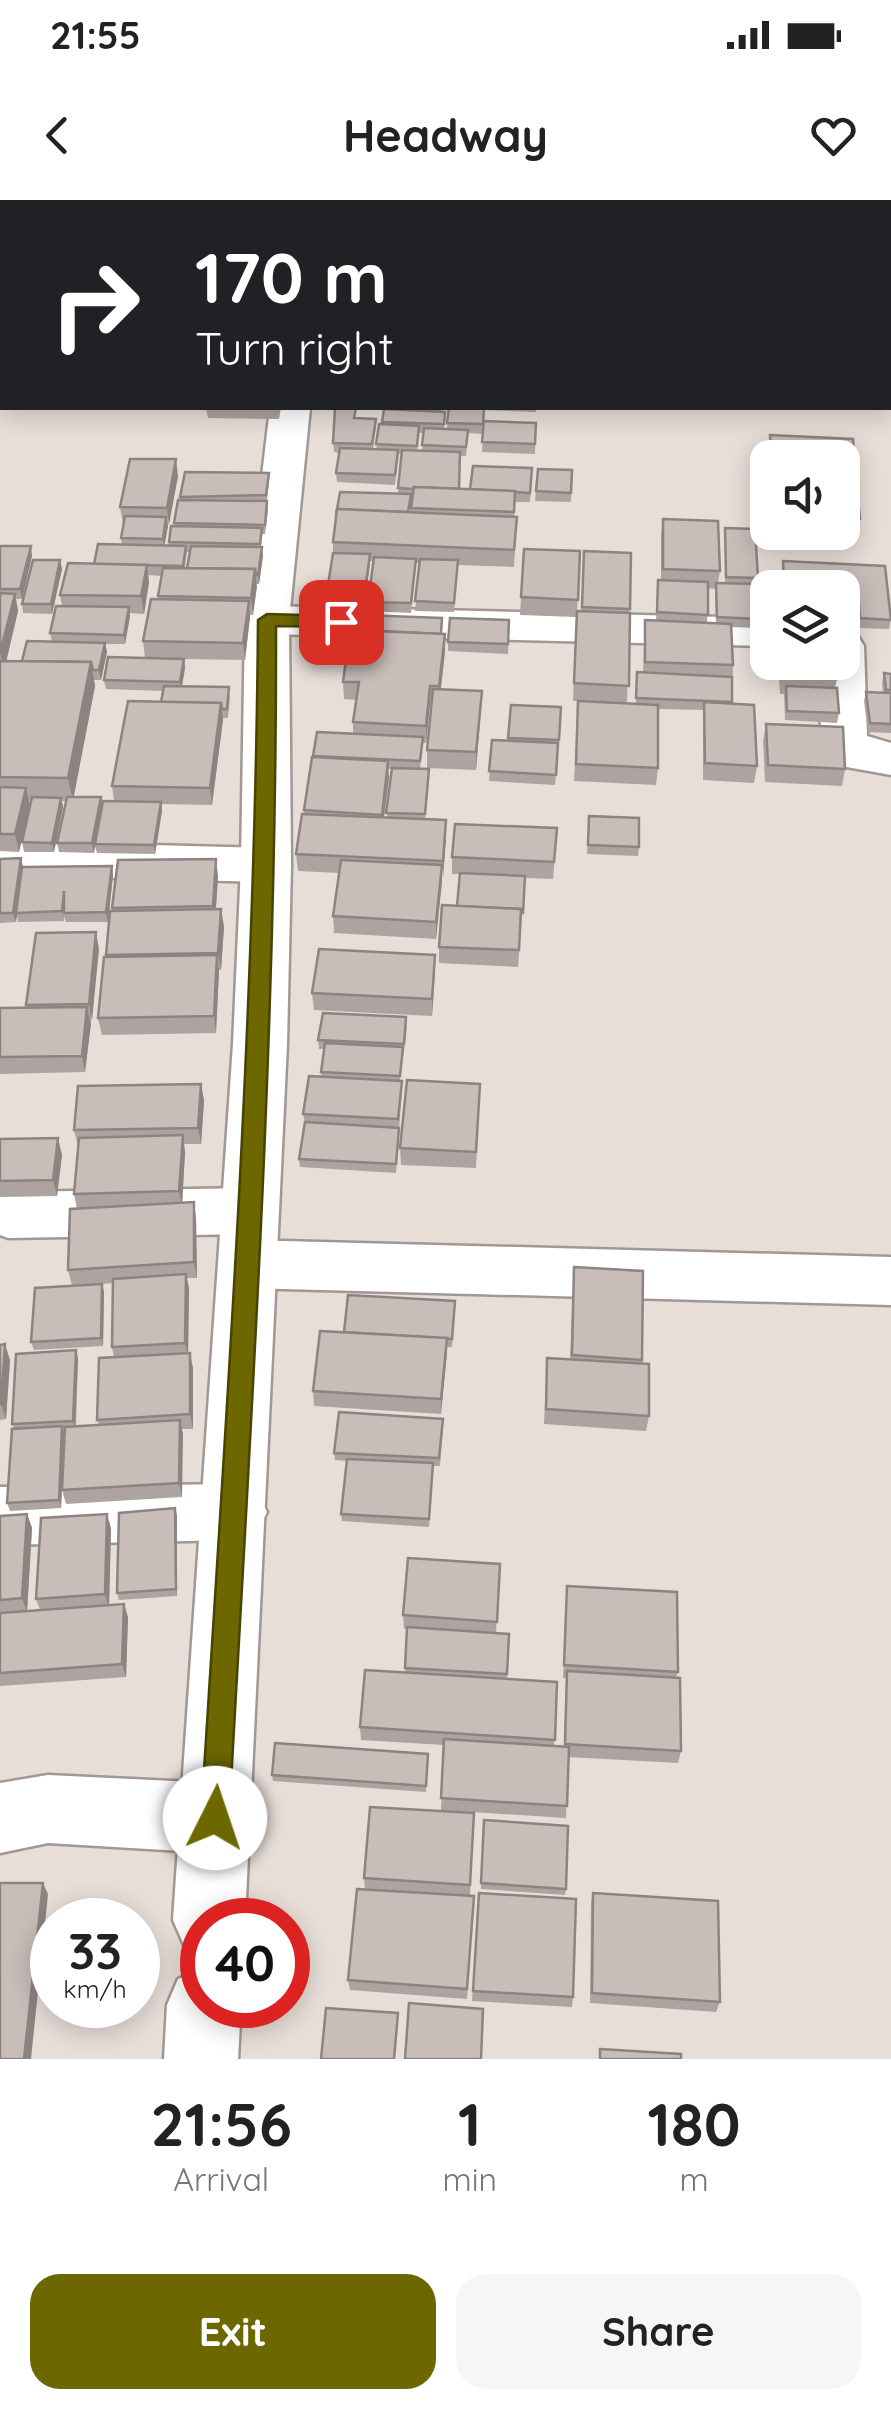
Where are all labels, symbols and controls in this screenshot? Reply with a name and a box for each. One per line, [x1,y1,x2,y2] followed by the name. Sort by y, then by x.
[50,11,141,59] text: 21:55
[343,107,548,163] text: Headway
[30,108,85,163] icon: back
[806,108,861,163] icon: heart
[195,233,388,321] text: 170 m
[30,240,160,370] icon: right
[195,320,394,376] text: Turn right
[750,440,860,680] map controls
[750,440,860,550] button: sound
[750,570,860,680] button: layers
[299,580,384,665] pin
[314,595,369,650] icon: arrive
[163,1766,267,1870] position arrow
[180,1898,310,2028] speed limit sign: 40
[68,1919,122,1982] text: 33
[63,1973,127,2004] text: km/h
[150,2086,292,2161] text: 21:56
[458,2086,481,2161] text: 1
[647,2086,741,2161] text: 180
[173,2159,269,2199] text: Arrival
[442,2159,497,2199] text: min
[679,2159,709,2199] text: m
[30,2274,436,2389] button: Exit
[456,2274,861,2389] button: Share

